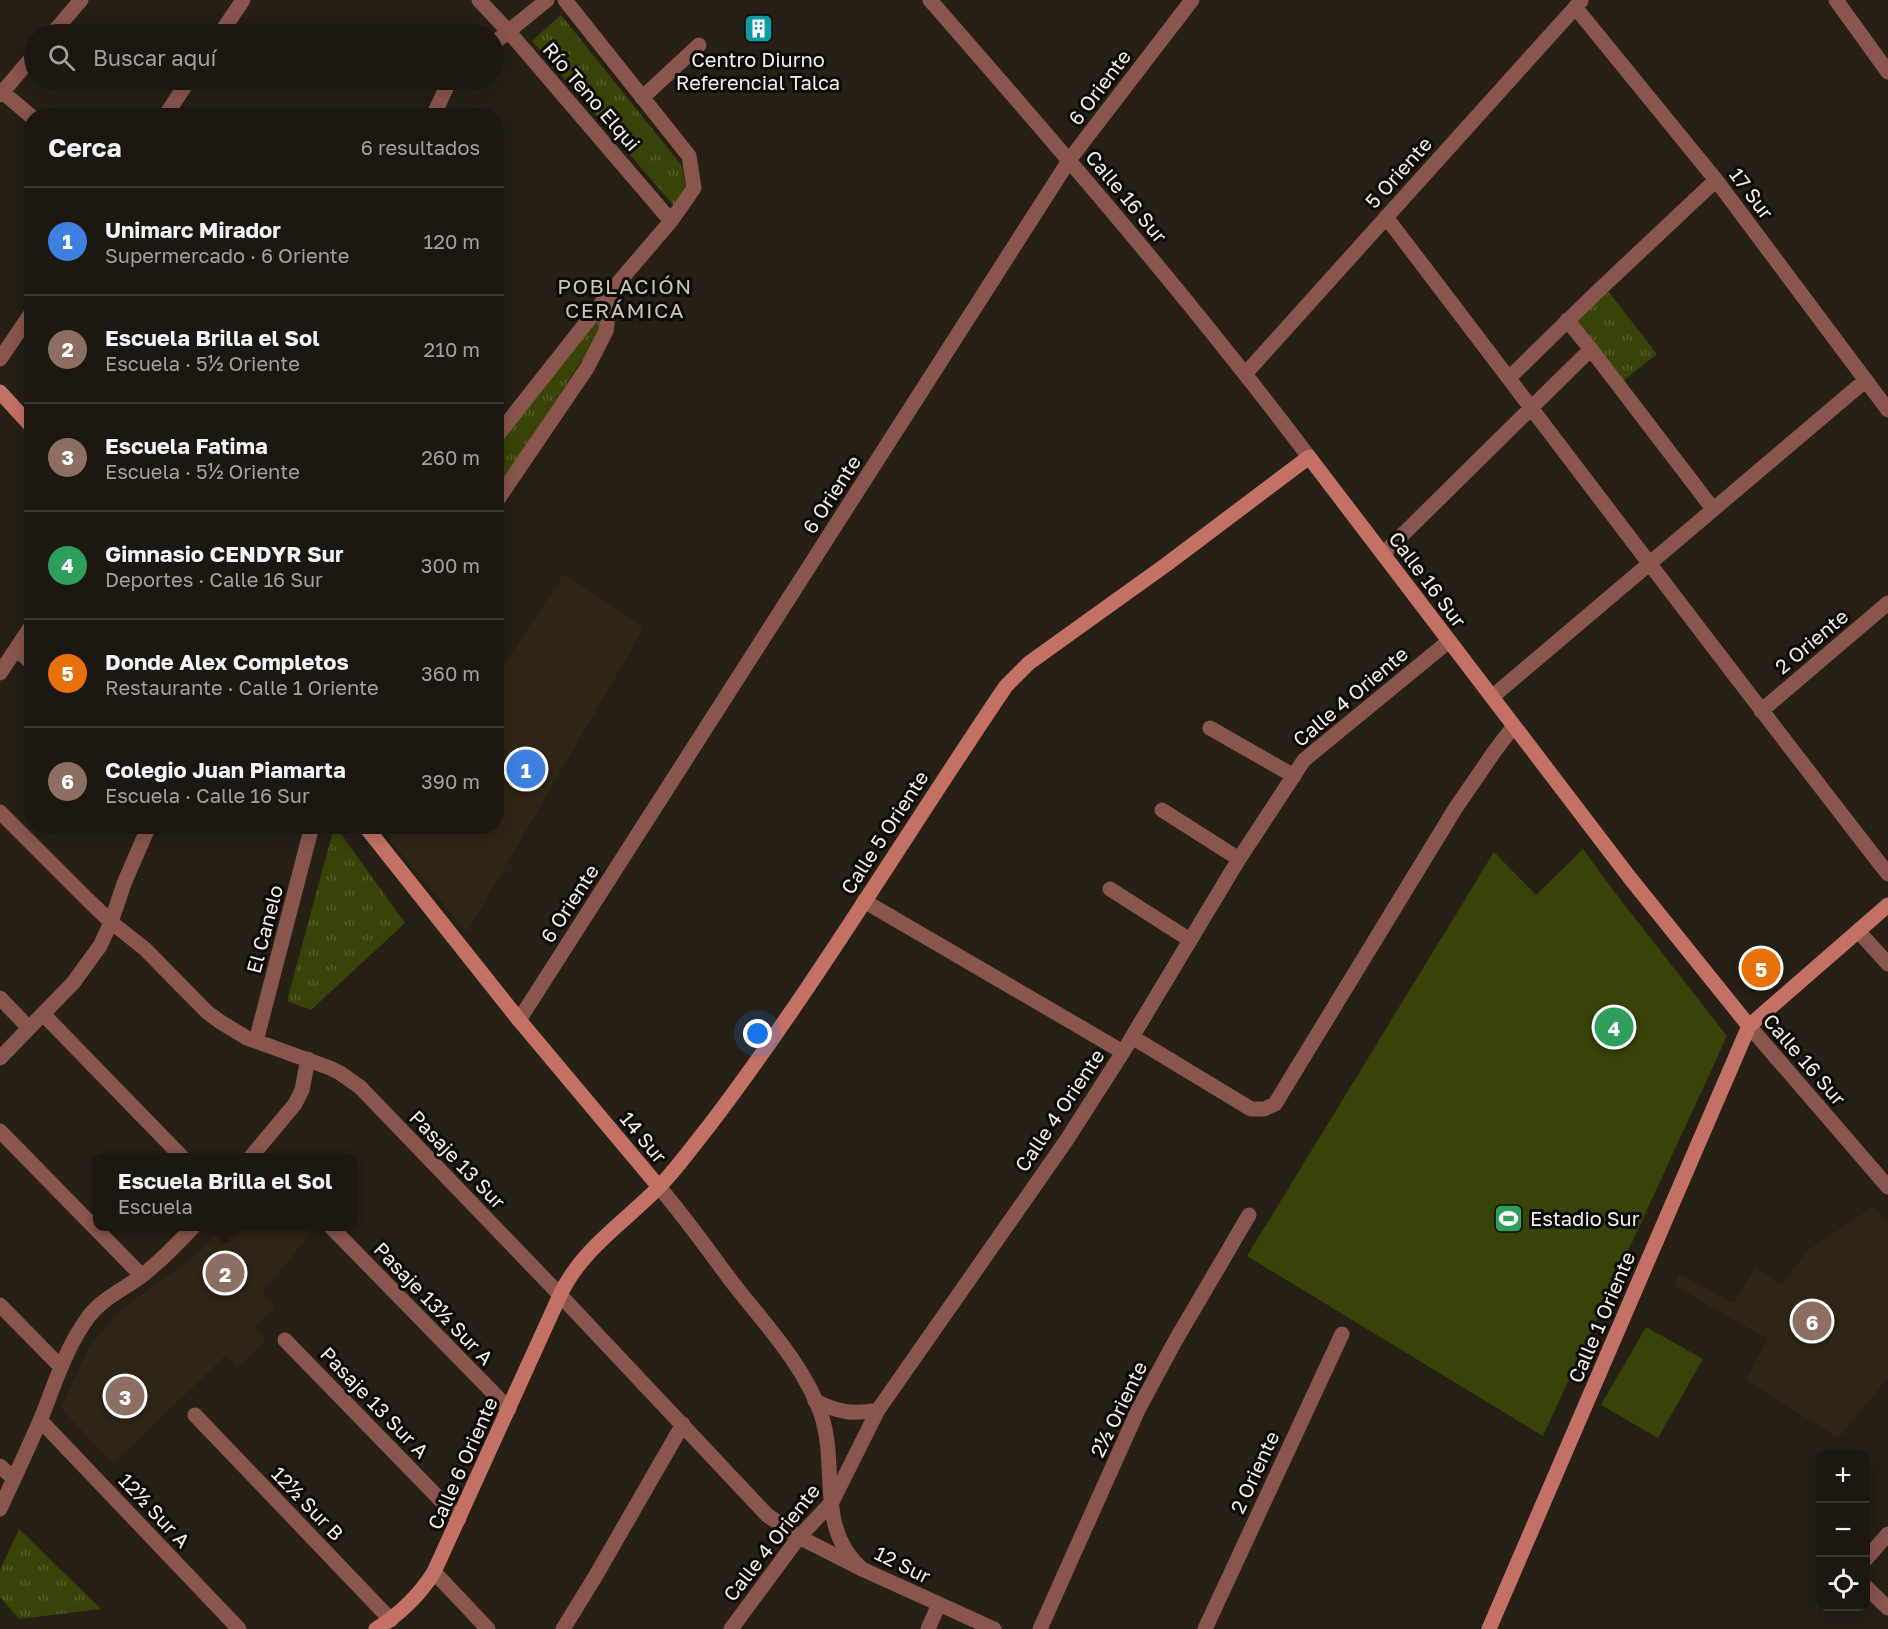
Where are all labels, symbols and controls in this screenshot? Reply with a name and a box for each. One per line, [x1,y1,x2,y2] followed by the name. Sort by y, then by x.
[742,12,774,44] building icon: Centro Diurno Referencial Talca
[24,24,504,90] search box
[538,37,646,155] street label: Río Teno Elqui
[45,41,78,74] icon: search
[93,44,216,71] text: Buscar aquí
[1063,44,1135,130] street label: 6 Oriente
[676,47,840,94] place label: Centro Diurno Referencial Talca
[1360,131,1436,213] street label: 5 Oriente
[48,132,122,163] text: Cerca
[361,135,480,159] text: 6 resultados
[1081,145,1173,247] street label: Calle 16 Sur
[1725,163,1779,224] street label: 17 Sur
[105,216,281,243] text: Unimarc Mirador
[62,229,73,253] text: 1
[424,229,480,253] text: 120 m
[105,243,349,267] text: Supermercado · 6 Oriente
[557,273,693,323] district label: POBLACIÓN CERÁMICA
[105,324,320,351] text: Escuela Brilla el Sol
[61,337,74,361] text: 2
[424,337,480,361] text: 210 m
[105,351,300,375] text: Escuela · 5½ Oriente
[105,432,268,459] text: Escuela Fatima
[61,445,74,469] text: 3
[421,445,480,469] text: 260 m
[797,450,865,538] street label: 6 Oriente
[105,459,300,483] text: Escuela · 5½ Oriente
[1384,526,1472,632] street label: Calle 16 Sur
[105,540,344,567] text: Gimnasio CENDYR Sur
[61,553,74,577] text: 4
[421,553,480,577] text: 300 m
[105,567,323,591] text: Deportes · Calle 16 Sur
[1770,604,1852,678] street label: 2 Oriente
[1288,641,1412,751] street label: Calle 4 Oriente
[105,648,349,675] text: Donde Alex Completos
[61,661,74,685] text: 5
[421,661,480,685] text: 360 m
[105,675,379,699] text: Restaurante · Calle 1 Oriente
[506,746,546,792] pin: 1
[105,756,346,783] text: Colegio Juan Piamarta
[835,766,933,898] street label: Calle 5 Oriente
[61,769,74,793] text: 6
[421,769,480,793] text: 390 m
[105,783,310,807] text: Escuela · Calle 16 Sur
[535,859,603,947] street label: 6 Oriente
[241,882,287,976] street label: El Canelo
[1742,946,1780,990] pin: 5
[1594,1004,1634,1050] pin: 4
[1759,1008,1851,1110] street label: Calle 16 Sur
[743,1019,772,1048] your location
[1009,1044,1109,1176] street label: Calle 4 Oriente
[405,1105,511,1213] street label: Pasaje 13 Sur
[616,1106,672,1168] street label: 14 Sur
[93,1153,357,1231] popup
[118,1167,332,1194] text: Escuela Brilla el Sol
[118,1194,193,1218] text: Escuela
[1493,1202,1525,1234] sports icon: Estadio Sur
[1530,1206,1640,1230] place label: Estadio Sur
[369,1237,499,1369] street label: Pasaje 13½ Sur A
[1563,1248,1639,1386] street label: Calle 1 Oriente
[206,1250,244,1296] pin: 2
[1792,1298,1832,1344] pin: 6
[316,1341,434,1463] street label: Pasaje 13 Sur A
[1084,1357,1152,1461] street label: 2½ Oriente
[106,1374,144,1418] pin: 3
[422,1393,502,1533] street label: Calle 6 Oriente
[1225,1427,1283,1517] street label: 2 Oriente
[1816,1449,1870,1611] map controls
[1816,1449,1870,1503] button: +
[267,1461,349,1545] street label: 12½ Sur B
[114,1468,196,1552] street label: 12½ Sur A
[718,1478,824,1606] street label: Calle 4 Oriente
[1816,1503,1870,1557] button: −
[871,1540,935,1588] street label: 12 Sur
[1816,1557,1870,1611] button: locate

